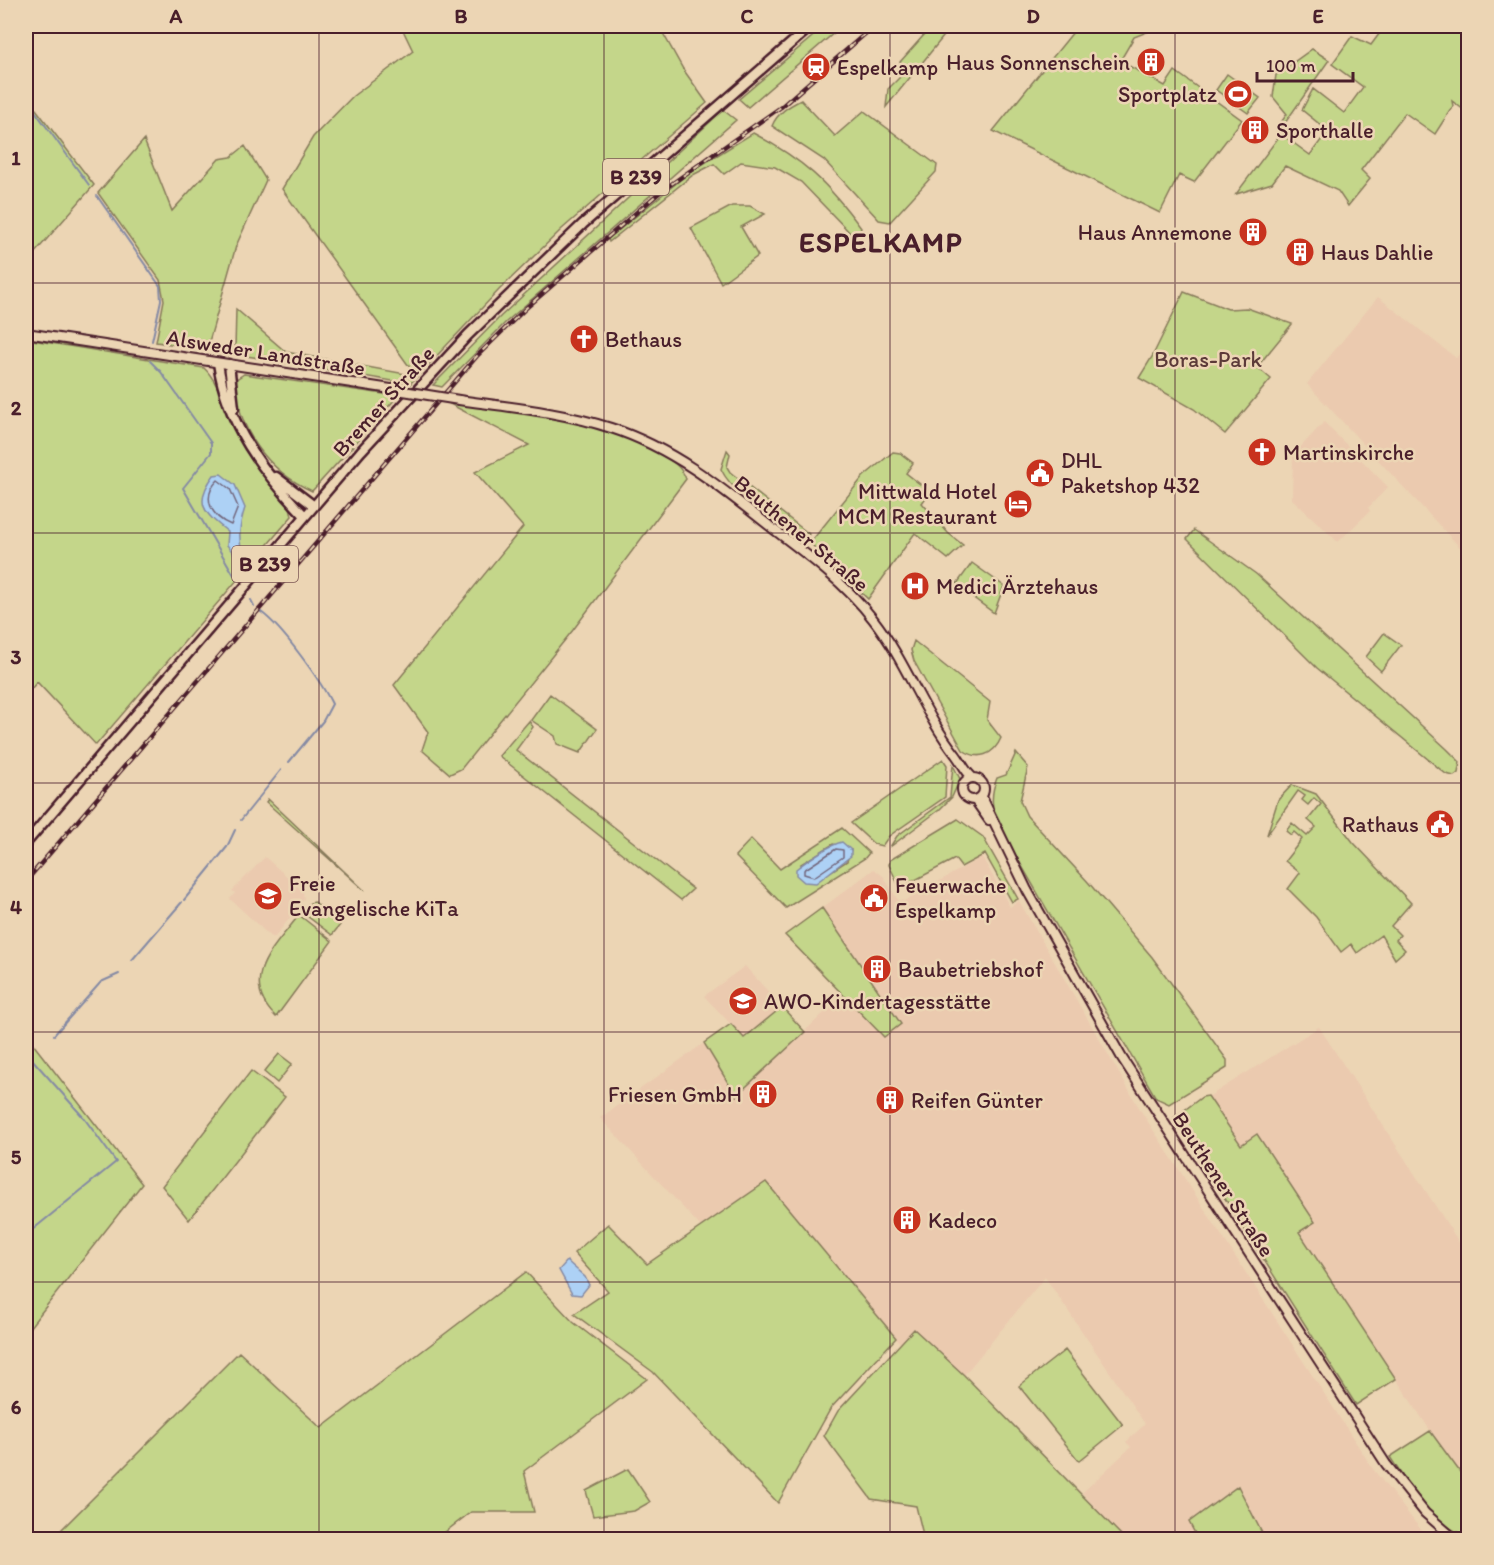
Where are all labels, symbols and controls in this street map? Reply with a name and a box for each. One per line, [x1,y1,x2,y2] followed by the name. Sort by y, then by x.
[169,4,183,28] text: A
[455,4,468,28] text: B
[741,4,754,28] text: C
[1026,4,1040,28] text: D
[1312,4,1324,28] text: E
[1257,45,1353,83] scale bar
[1135,46,1167,78] building icon: Haus Sonnenschein
[946,49,1130,76] place label: Haus Sonnenschein
[800,51,832,83] station icon: Espelkamp
[837,54,938,81] place label: Espelkamp
[1266,55,1316,77] text: 100 m
[1222,78,1254,110] sports icon: Sportplatz
[1118,81,1217,108] place label: Sportplatz
[1239,114,1271,146] building icon: Sporthalle
[1276,117,1374,144] place label: Sporthalle
[11,146,21,170] text: 1
[603,159,669,195] road number: B 239
[1237,216,1269,248] building icon: Haus Annemone
[1078,219,1232,246] place label: Haus Annemone
[799,225,963,259] district label: ESPELKAMP
[1284,236,1316,268] building icon: Haus Dahlie
[1321,239,1433,266] place label: Haus Dahlie
[165,323,367,382] street label: Alsweder Landstraße
[568,323,600,355] church icon: Bethaus
[605,326,682,353] place label: Bethaus
[327,340,440,462] street label: Bremer Straße
[1154,346,1262,373] park label: Boras-Park
[11,396,22,420] text: 2
[1246,436,1278,468] church icon: Martinskirche
[1283,439,1414,466] place label: Martinskirche
[1061,447,1200,499] place label: DHL Paketshop 432
[1024,457,1056,489] public building icon: DHL Paketshop 432
[729,469,875,598] street label: Beuthener Straße
[838,478,997,530] place label: Mittwald Hotel MCM Restaurant
[1002,488,1034,520] hotel icon: Mittwald Hotel MCM Restaurant
[232,546,298,582] road number: B 239
[899,570,931,602] hospital icon: Medici Ärztehaus
[936,573,1098,600] place label: Medici Ärztehaus
[11,645,22,669] text: 3
[1424,808,1456,840] public building icon: Rathaus
[1342,811,1419,838] place label: Rathaus
[289,870,459,922] place label: Freie Evangelische KiTa
[895,872,1006,924] place label: Feuerwache Espelkamp
[252,880,284,912] school or university icon: Freie Evangelische KiTa
[858,882,890,914] public building icon: Feuerwache Espelkamp
[10,895,22,919] text: 4
[861,953,893,985] building icon: Baubetriebshof
[898,956,1044,983] place label: Baubetriebshof
[727,985,759,1017] school or university icon: AWO-Kindertagesstätte
[764,988,991,1015] place label: AWO-Kindertagesstätte
[747,1078,779,1110] building icon: Friesen GmbH
[608,1081,742,1108] place label: Friesen GmbH
[874,1084,906,1116] building icon: Reifen Günter
[911,1087,1043,1114] place label: Reifen Günter
[1167,1107,1281,1262] street label: Beuthener Straße
[11,1145,22,1169] text: 5
[891,1204,923,1236] building icon: Kadeco
[928,1207,997,1234] place label: Kadeco
[11,1395,22,1419] text: 6

